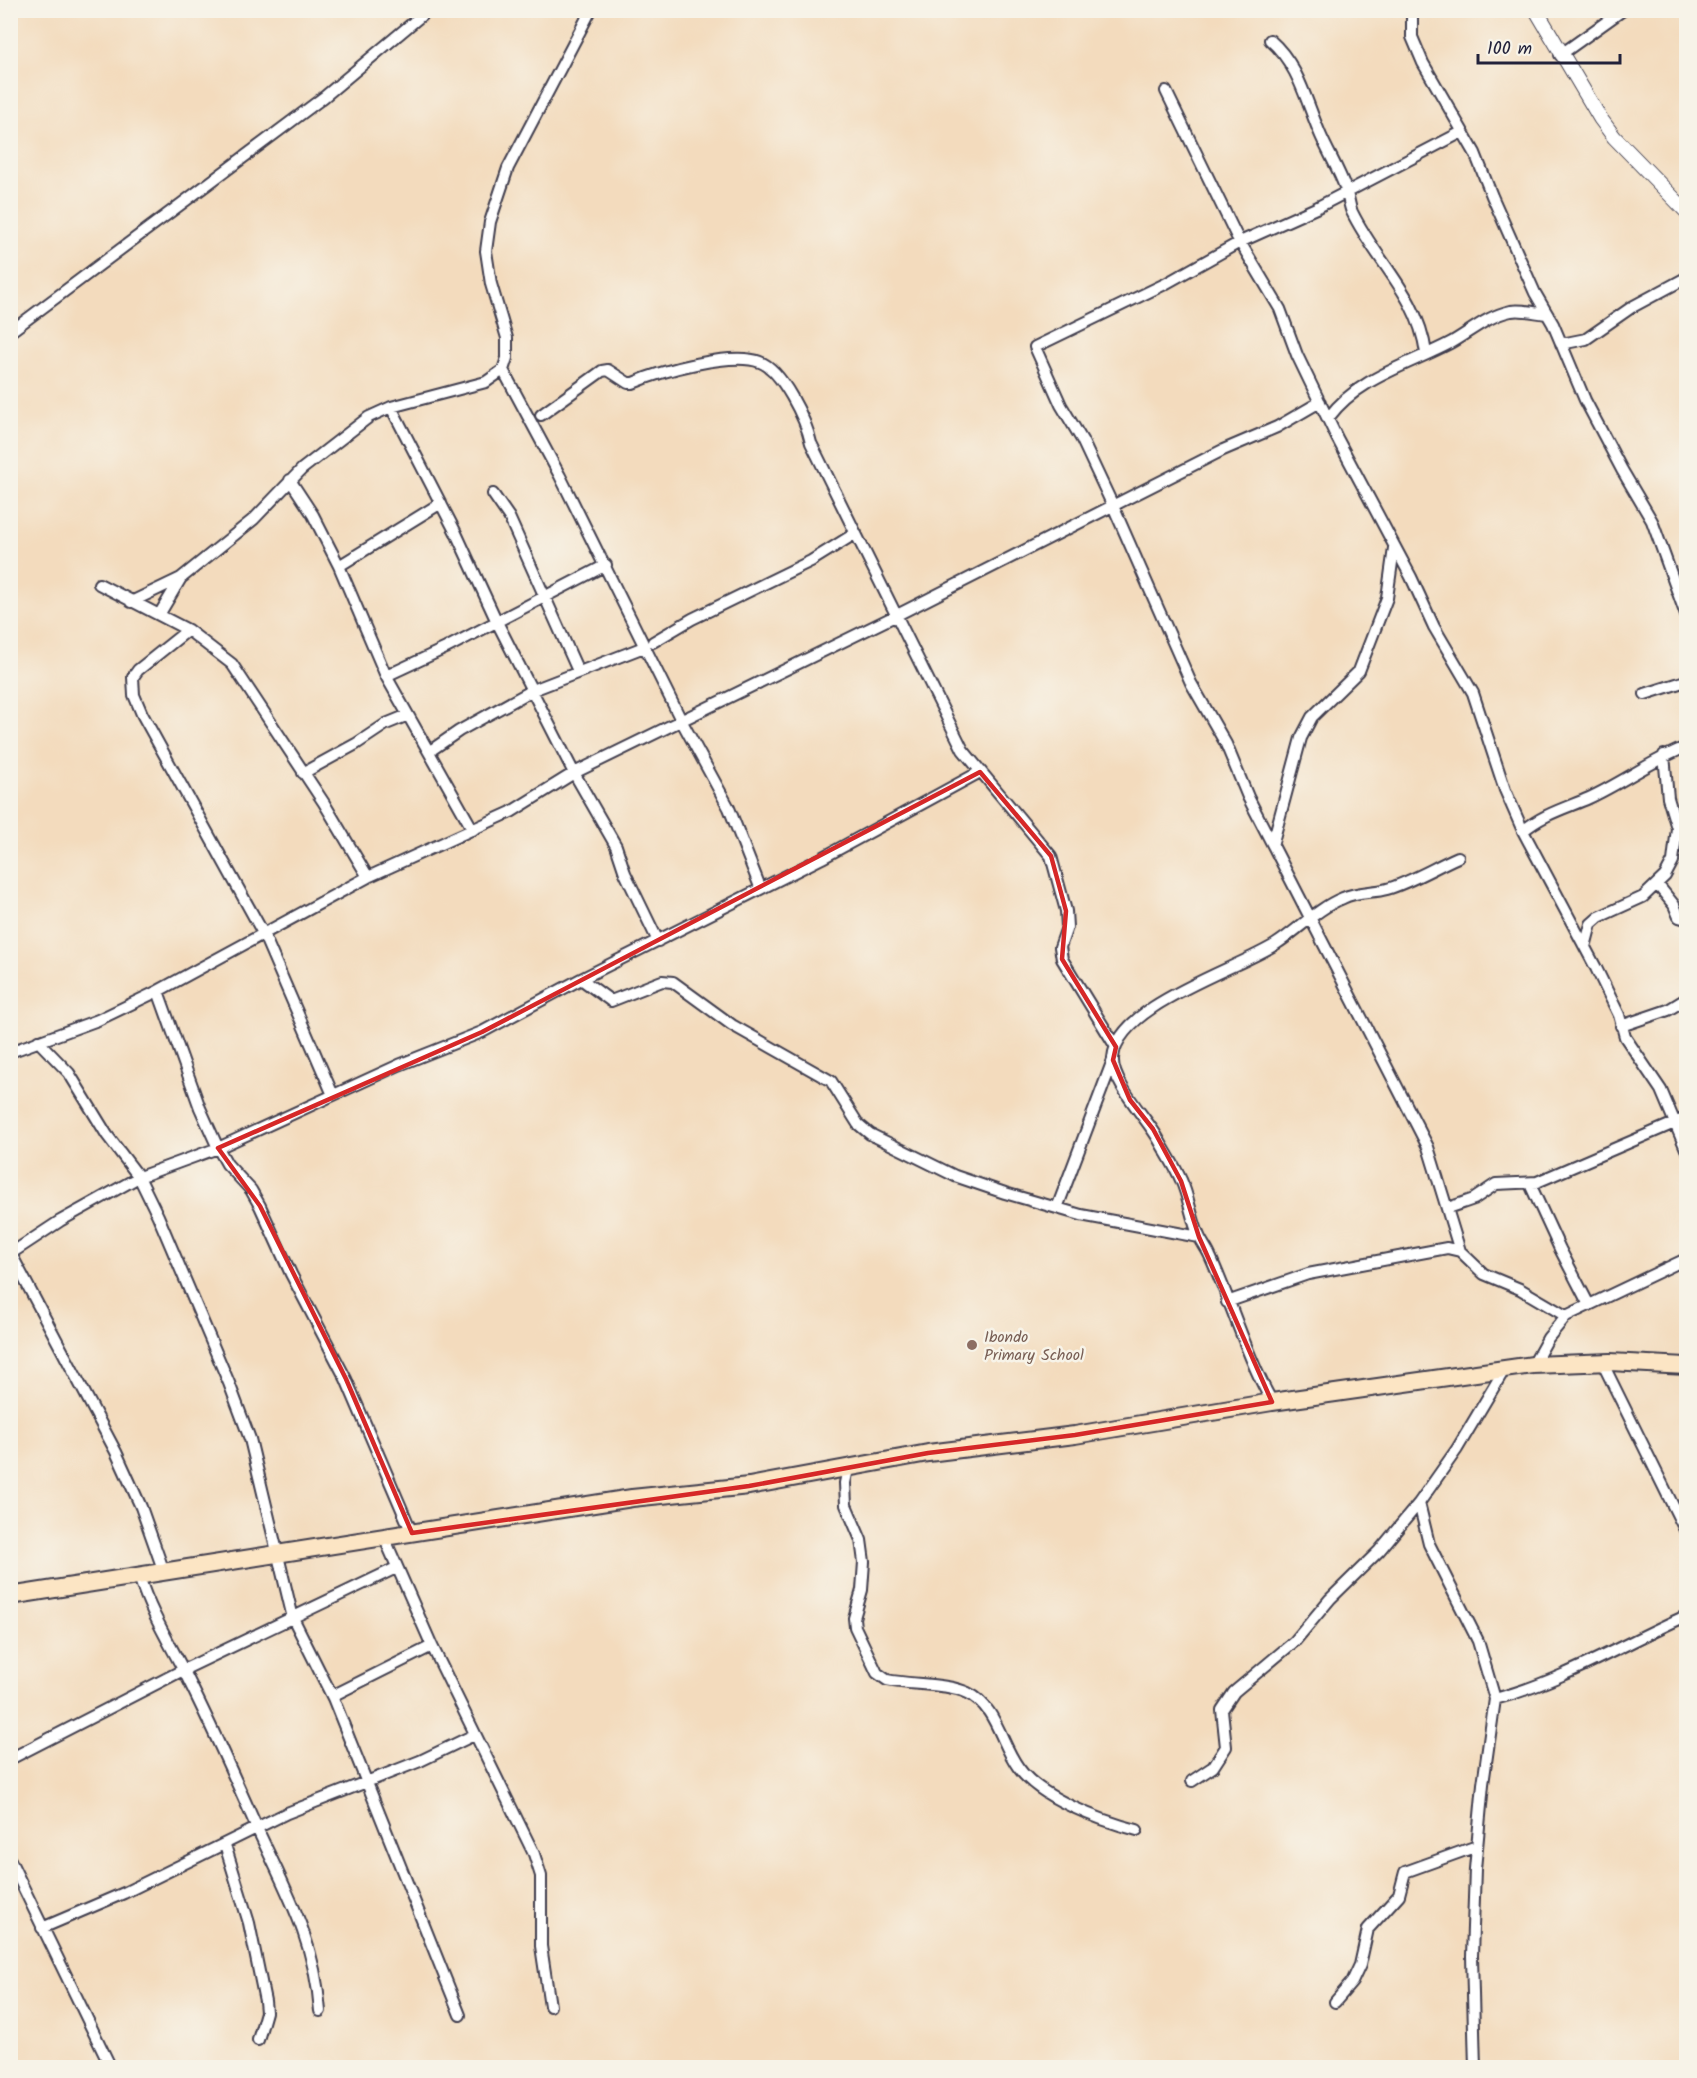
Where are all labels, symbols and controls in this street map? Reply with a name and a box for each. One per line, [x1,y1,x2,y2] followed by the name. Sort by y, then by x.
[1478,27,1620,65] scale bar
[1487,35,1532,64] text: 100 m
[984,1325,1084,1368] place label: Ibondo Primary School
[965,1338,979,1352] marker: Ibondo Primary School

